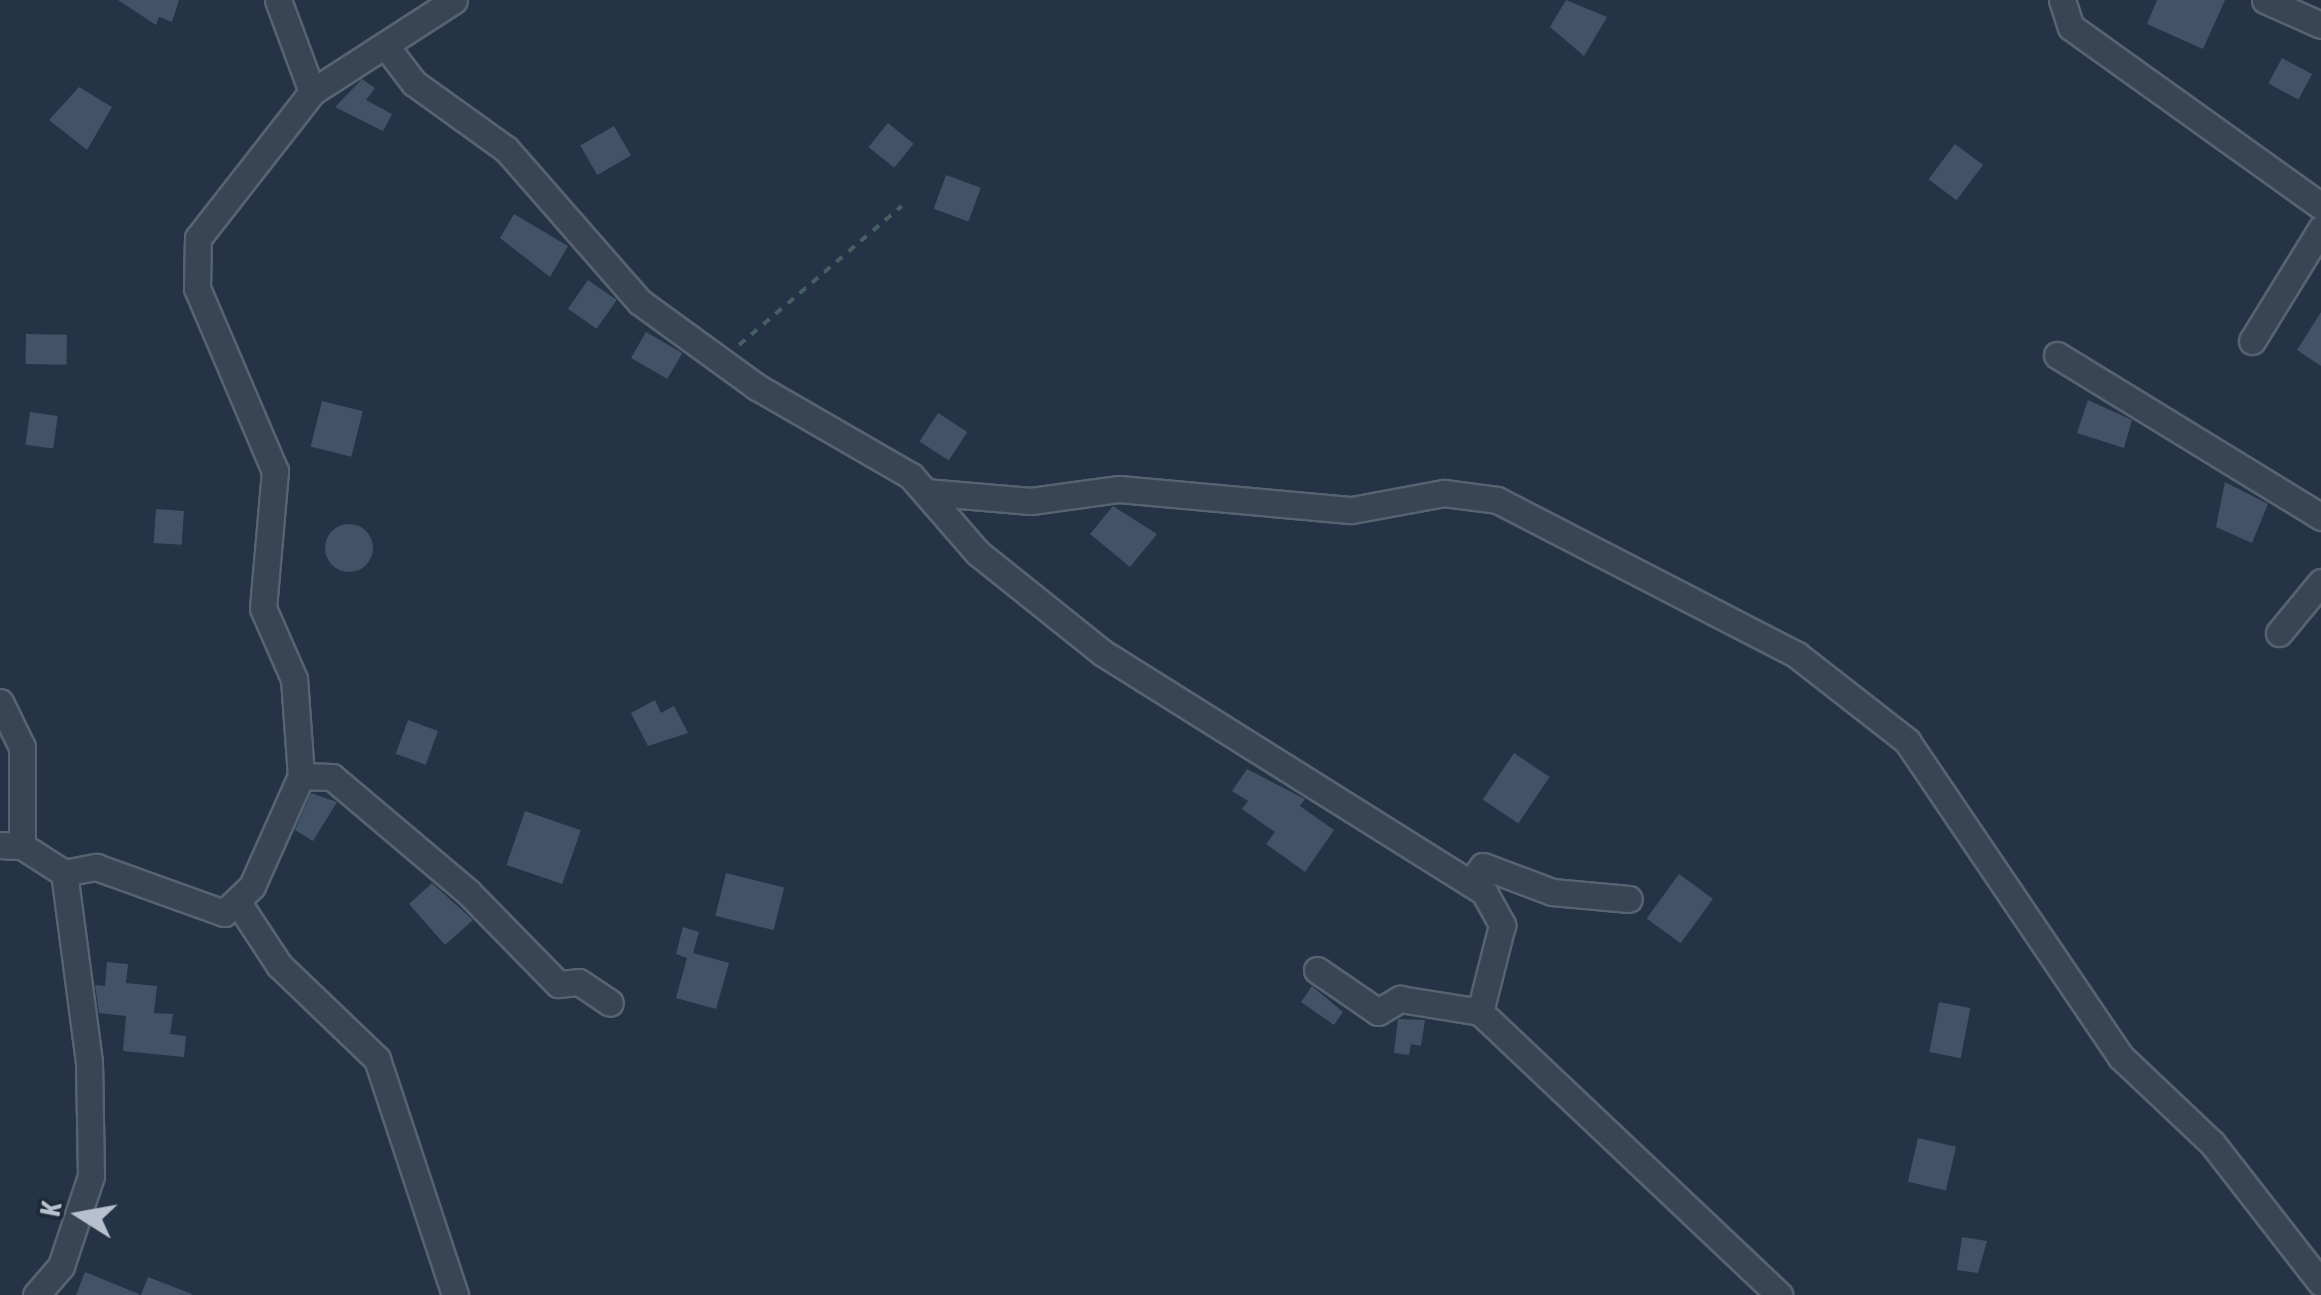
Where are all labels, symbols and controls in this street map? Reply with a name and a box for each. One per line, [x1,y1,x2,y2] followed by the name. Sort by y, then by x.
[30,1165,130,1265] north arrow
[34,1199,68,1219] text: K

